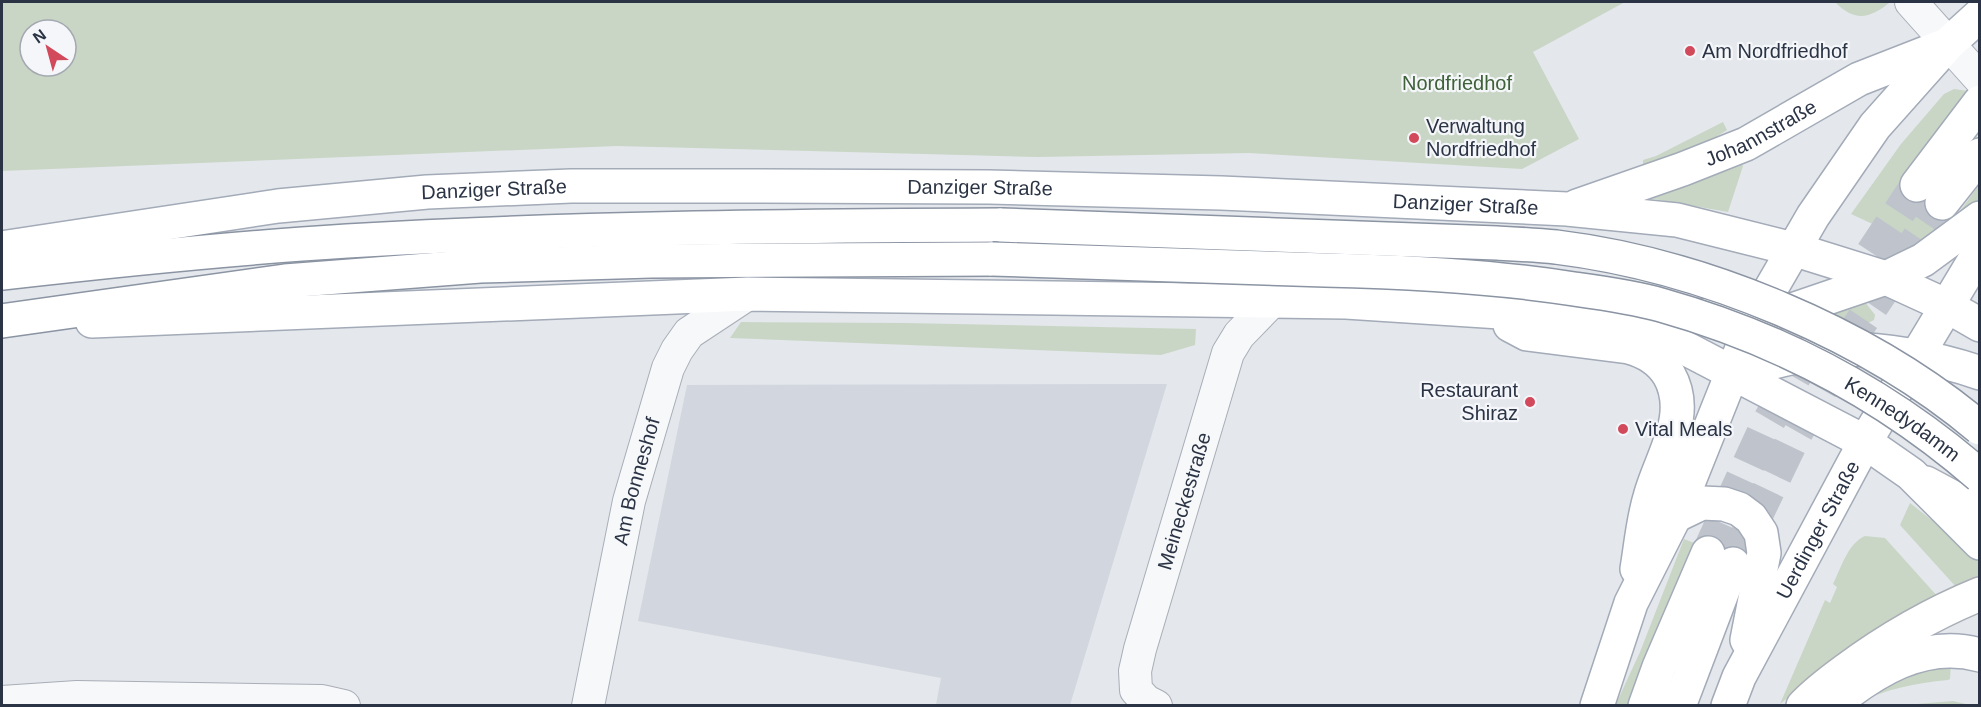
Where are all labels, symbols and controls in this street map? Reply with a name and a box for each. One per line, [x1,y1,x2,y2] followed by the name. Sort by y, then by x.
[18,18,78,78] north arrow
[30,26,49,47] text: N
[1702,40,1848,62] place label: Am Nordfriedhof
[1683,44,1697,58] marker: Am Nordfriedhof
[1402,72,1512,94] park label: Nordfriedhof
[1702,95,1820,170] street label: Johannstraße
[1426,115,1537,160] place label: Verwaltung Nordfriedhof
[1407,131,1421,145] marker: Verwaltung Nordfriedhof
[421,175,567,203] street label: Danziger Straße
[907,176,1053,200] street label: Danziger Straße
[1392,190,1539,219] street label: Danziger Straße
[1841,372,1964,466] street label: Kennedydamm
[1420,379,1518,424] place label: Restaurant Shiraz
[1523,395,1537,409] marker: Restaurant Shiraz
[609,414,664,547] street label: Am Bonneshof
[1635,418,1732,440] place label: Vital Meals
[1616,422,1630,436] marker: Vital Meals
[1153,430,1215,572] street label: Meineckestraße
[1772,457,1864,603] street label: Uerdinger Straße

